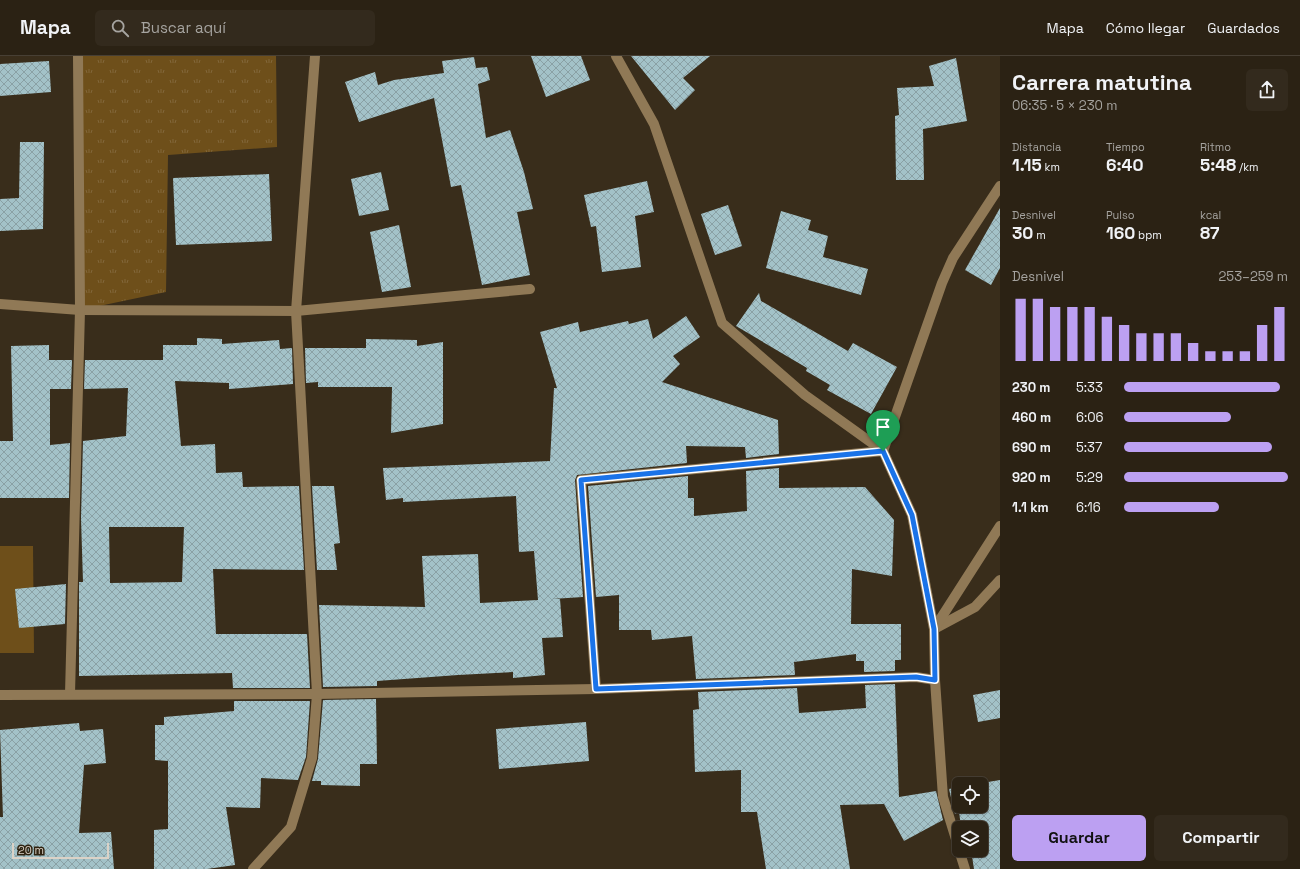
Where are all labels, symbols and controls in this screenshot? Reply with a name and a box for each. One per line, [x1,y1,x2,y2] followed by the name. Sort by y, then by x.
[95,10,375,46] search box
[20,15,71,40] text: Mapa
[109,17,131,39] icon: search
[141,18,226,37] text: Buscar aquí
[1047,19,1084,37] text: Mapa
[1106,19,1185,37] text: Cómo llegar
[1207,19,1280,37] text: Guardados
[1012,68,1192,96] text: Carrera matutina
[1246,69,1288,111] button: share
[1012,97,1117,114] text: 06:35 · 5 × 230 m
[1012,140,1061,154] text: Distancia
[1106,140,1145,154] text: Tiempo
[1200,140,1231,154] text: Ritmo
[1012,154,1042,176] text: 1.15
[1106,154,1143,176] text: 6:40
[1200,154,1236,176] text: 5:48
[1042,160,1060,174] text: km
[1236,160,1259,174] text: /km
[1012,208,1056,222] text: Desnivel
[1106,208,1135,222] text: Pulso
[1200,208,1221,222] text: kcal
[1012,222,1033,244] text: 30
[1106,222,1135,244] text: 160
[1200,222,1219,244] text: 87
[1033,228,1046,242] text: m
[1135,228,1162,242] text: bpm
[1012,268,1064,285] text: Desnivel
[1219,268,1288,285] text: 253–259 m
[1012,379,1050,396] text: 230 m
[1076,379,1103,396] text: 5:33
[1012,409,1051,426] text: 460 m
[1076,409,1104,426] text: 6:06
[866,410,900,451] pin
[872,416,894,438] icon: arrive
[1012,439,1051,456] text: 690 m
[1076,439,1102,456] text: 5:37
[1012,469,1051,486] text: 920 m
[1076,469,1103,486] text: 5:29
[1012,499,1049,516] text: 1.1 km
[1076,499,1101,516] text: 6:16
[952,777,988,857] map controls
[952,777,988,813] button: locate
[1012,815,1146,861] button: Guardar
[1154,815,1288,861] button: Compartir
[952,821,988,857] button: layers
[12,841,109,860] scale bar
[18,843,44,857] text: 20 m

